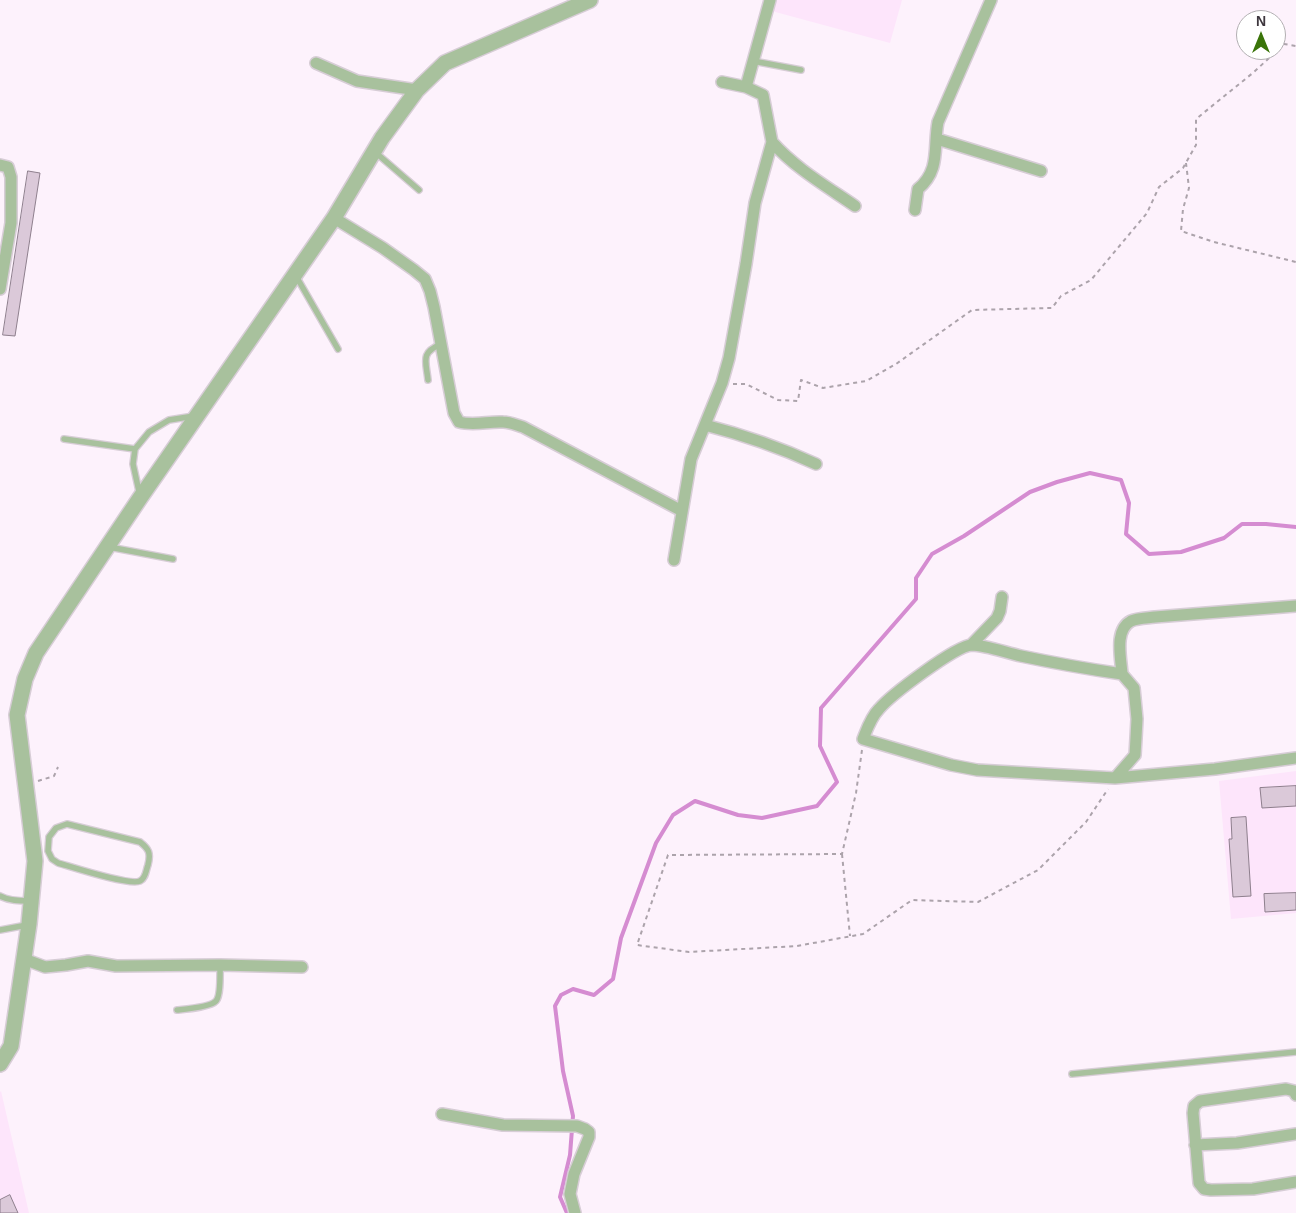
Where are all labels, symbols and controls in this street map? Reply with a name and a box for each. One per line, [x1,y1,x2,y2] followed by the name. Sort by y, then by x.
[1236,10,1286,60] north arrow
[1256,13,1266,29] text: N

